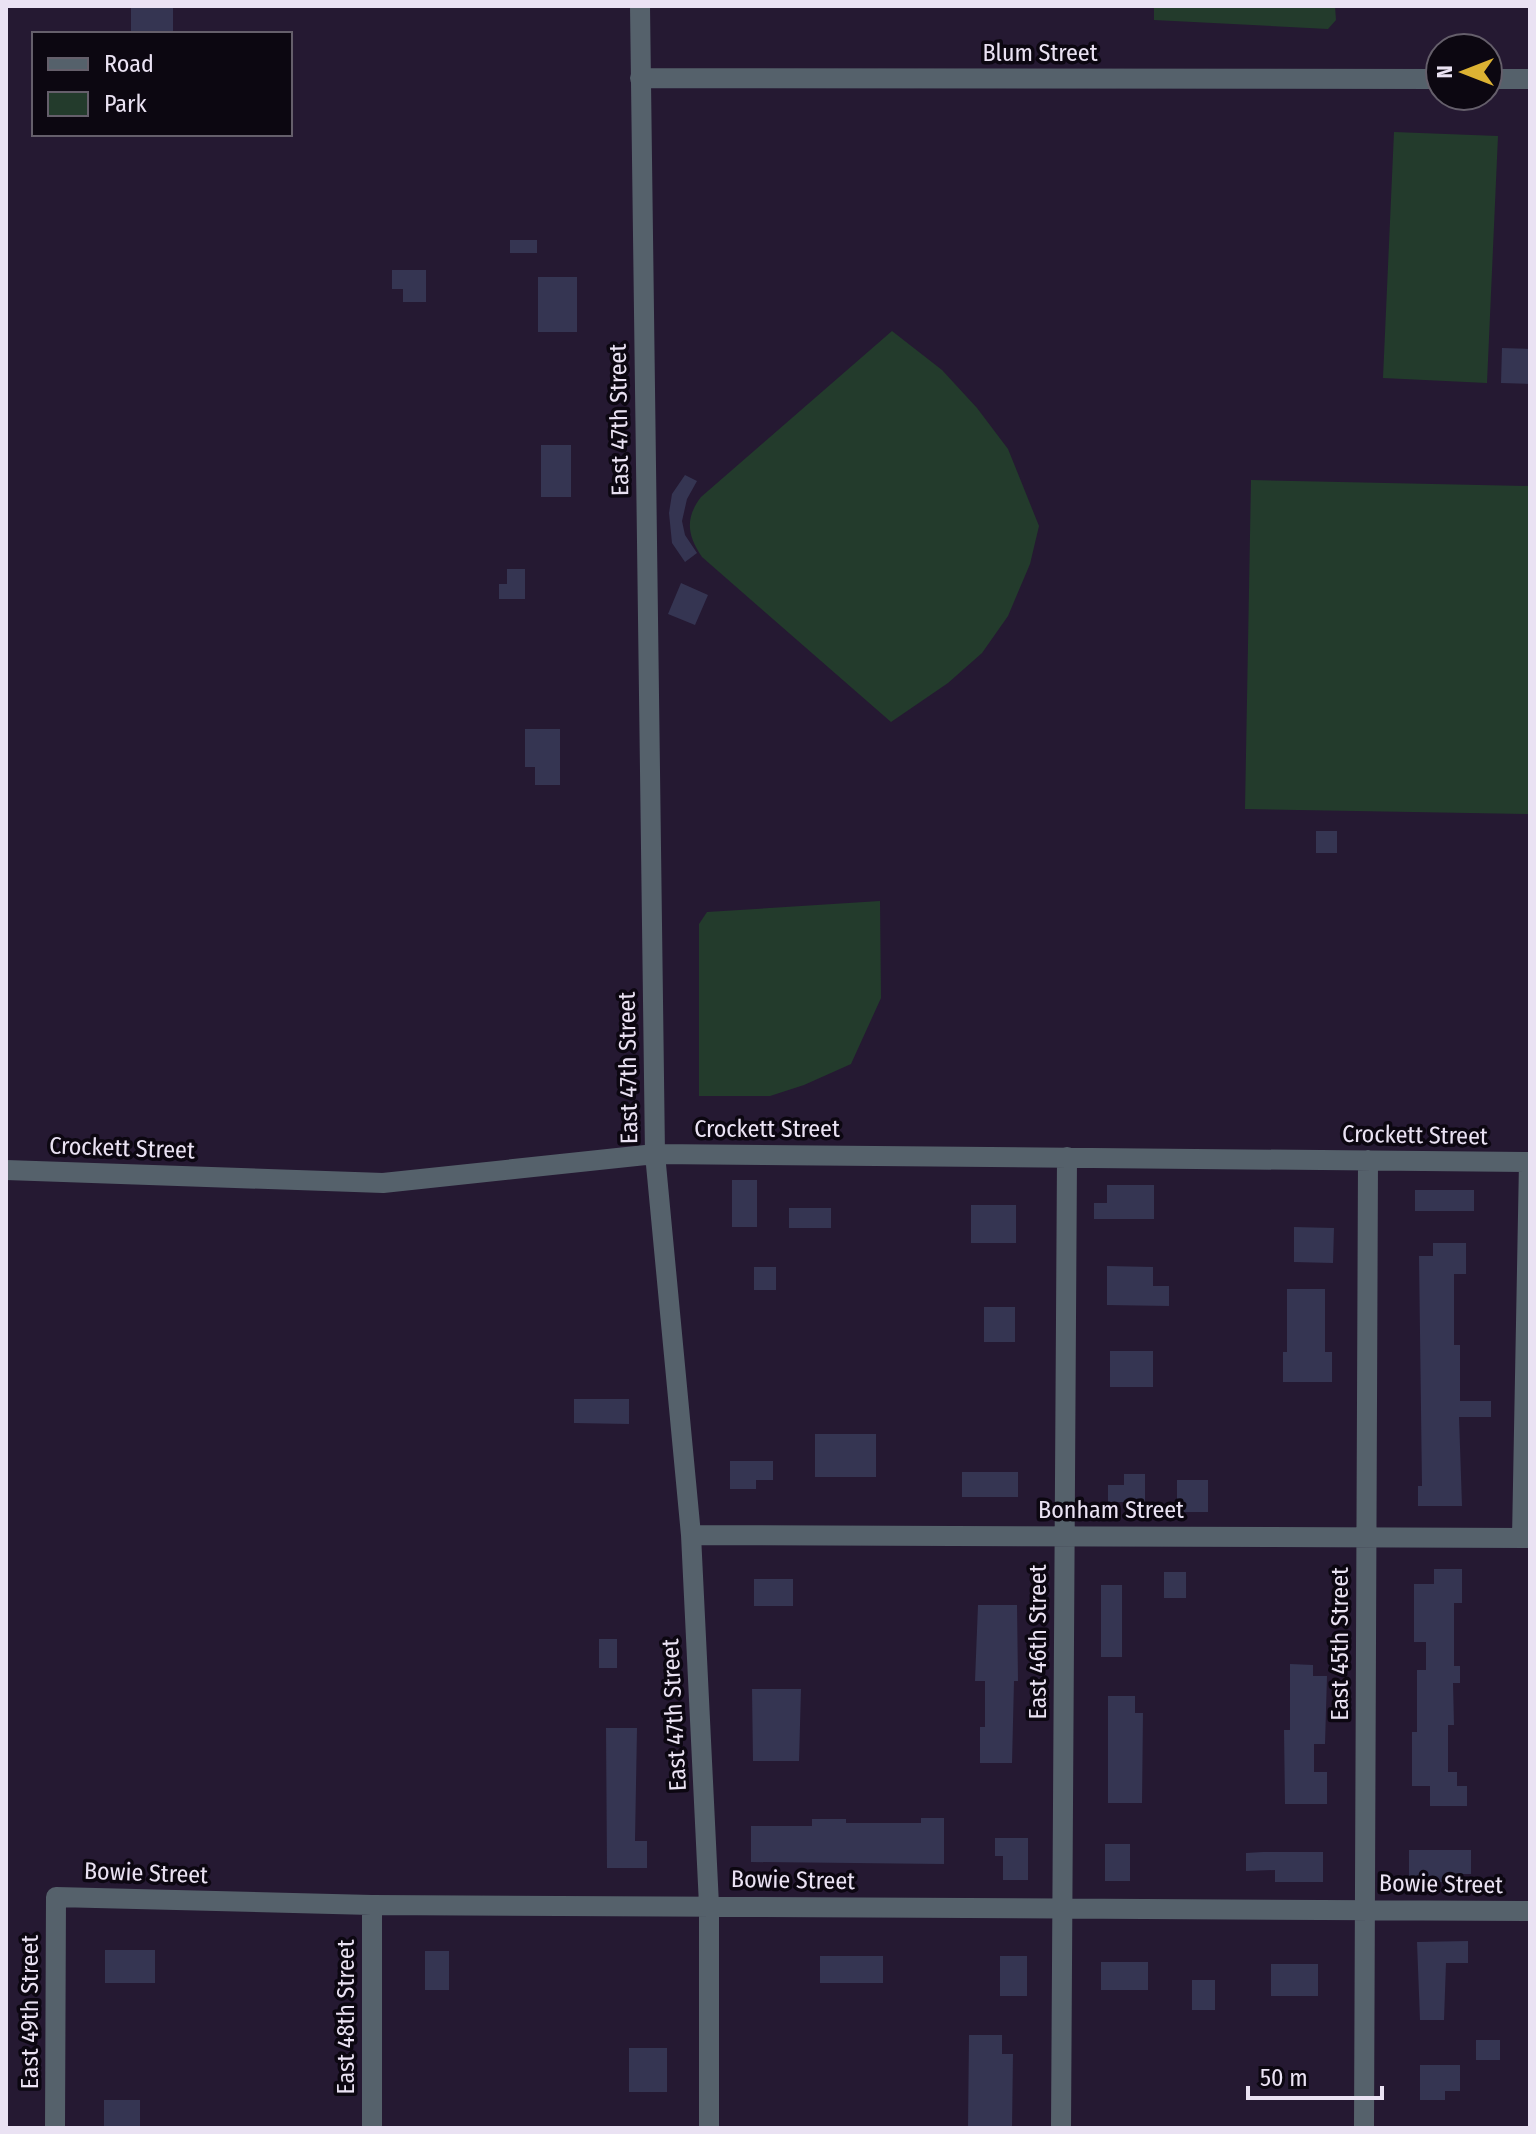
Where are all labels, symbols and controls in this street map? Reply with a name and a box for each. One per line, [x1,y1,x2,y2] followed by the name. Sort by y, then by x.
[32,32,292,136] legend
[1424,32,1504,112] north arrow
[982,39,1098,67] street label: Blum Street
[104,50,154,78] text: Road
[1431,65,1458,79] text: N
[104,90,147,118] text: Park
[604,343,634,496] street label: East 47th Street
[613,991,643,1144] street label: East 47th Street
[694,1115,840,1143] street label: Crockett Street
[1342,1120,1488,1150] street label: Crockett Street
[49,1131,195,1165] street label: Crockett Street
[1038,1496,1184,1524] street label: Bonham Street
[1024,1564,1052,1719] street label: East 46th Street
[1326,1567,1354,1721] street label: East 45th Street
[656,1638,692,1792] street label: East 47th Street
[84,1857,209,1889] street label: Bowie Street
[731,1865,855,1895] street label: Bowie Street
[1379,1869,1503,1899] street label: Bowie Street
[16,1935,44,2089] street label: East 49th Street
[332,1939,360,2095] street label: East 48th Street
[1248,2050,1382,2100] scale bar
[1260,2064,1308,2092] text: 50 m

